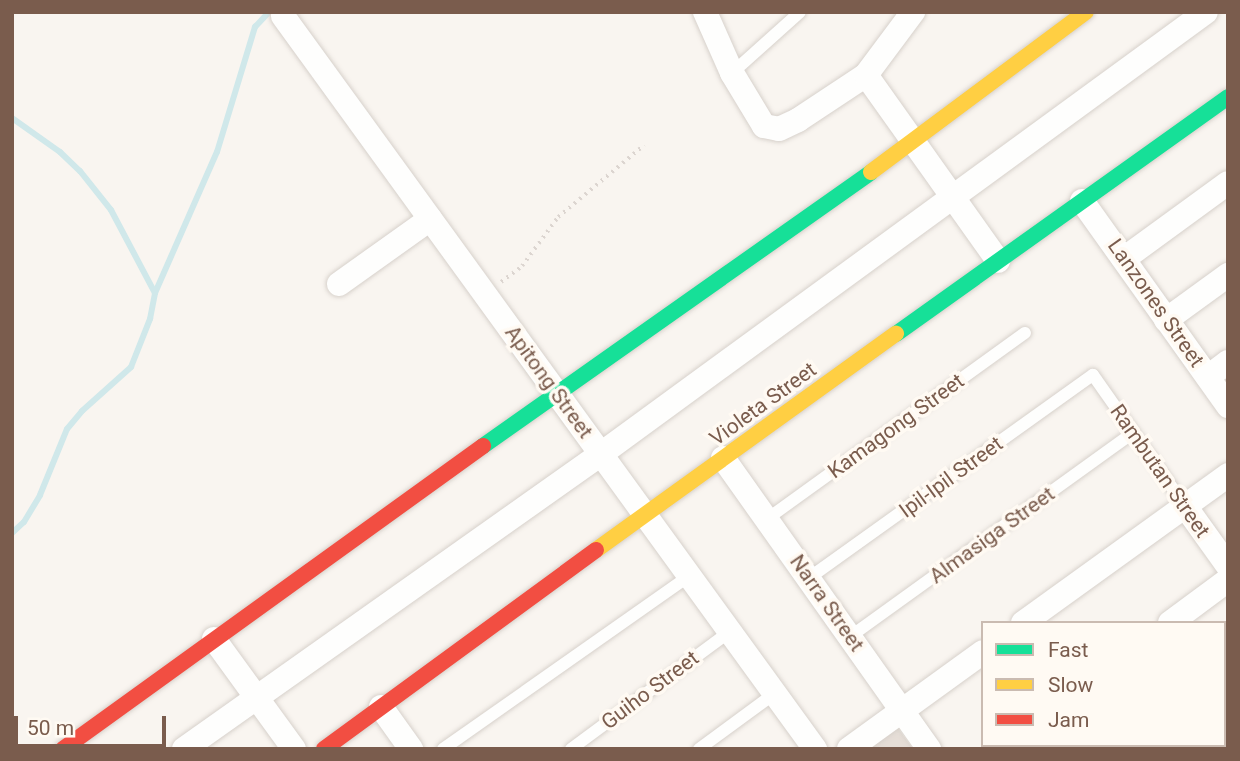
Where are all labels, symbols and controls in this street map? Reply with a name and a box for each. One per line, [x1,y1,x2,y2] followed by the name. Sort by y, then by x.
[1102,234,1210,372] street label: Lanzones Street
[500,321,598,443] street label: Apitong Street
[705,357,821,451] street label: Violeta Street
[823,368,969,484] street label: Kamagong Street
[1105,400,1215,542] street label: Rambutan Street
[894,431,1008,523] street label: Ipil-Ipil Street
[925,481,1059,589] street label: Almasiga Street
[784,550,870,656] street label: Narra Street
[981,621,1226,747] legend
[1048,638,1088,662] text: Fast
[596,645,704,735] street label: Guiho Street
[1048,673,1093,697] text: Slow
[18,702,170,746] scale bar
[1048,708,1089,732] text: Jam
[27,716,74,740] text: 50 m

